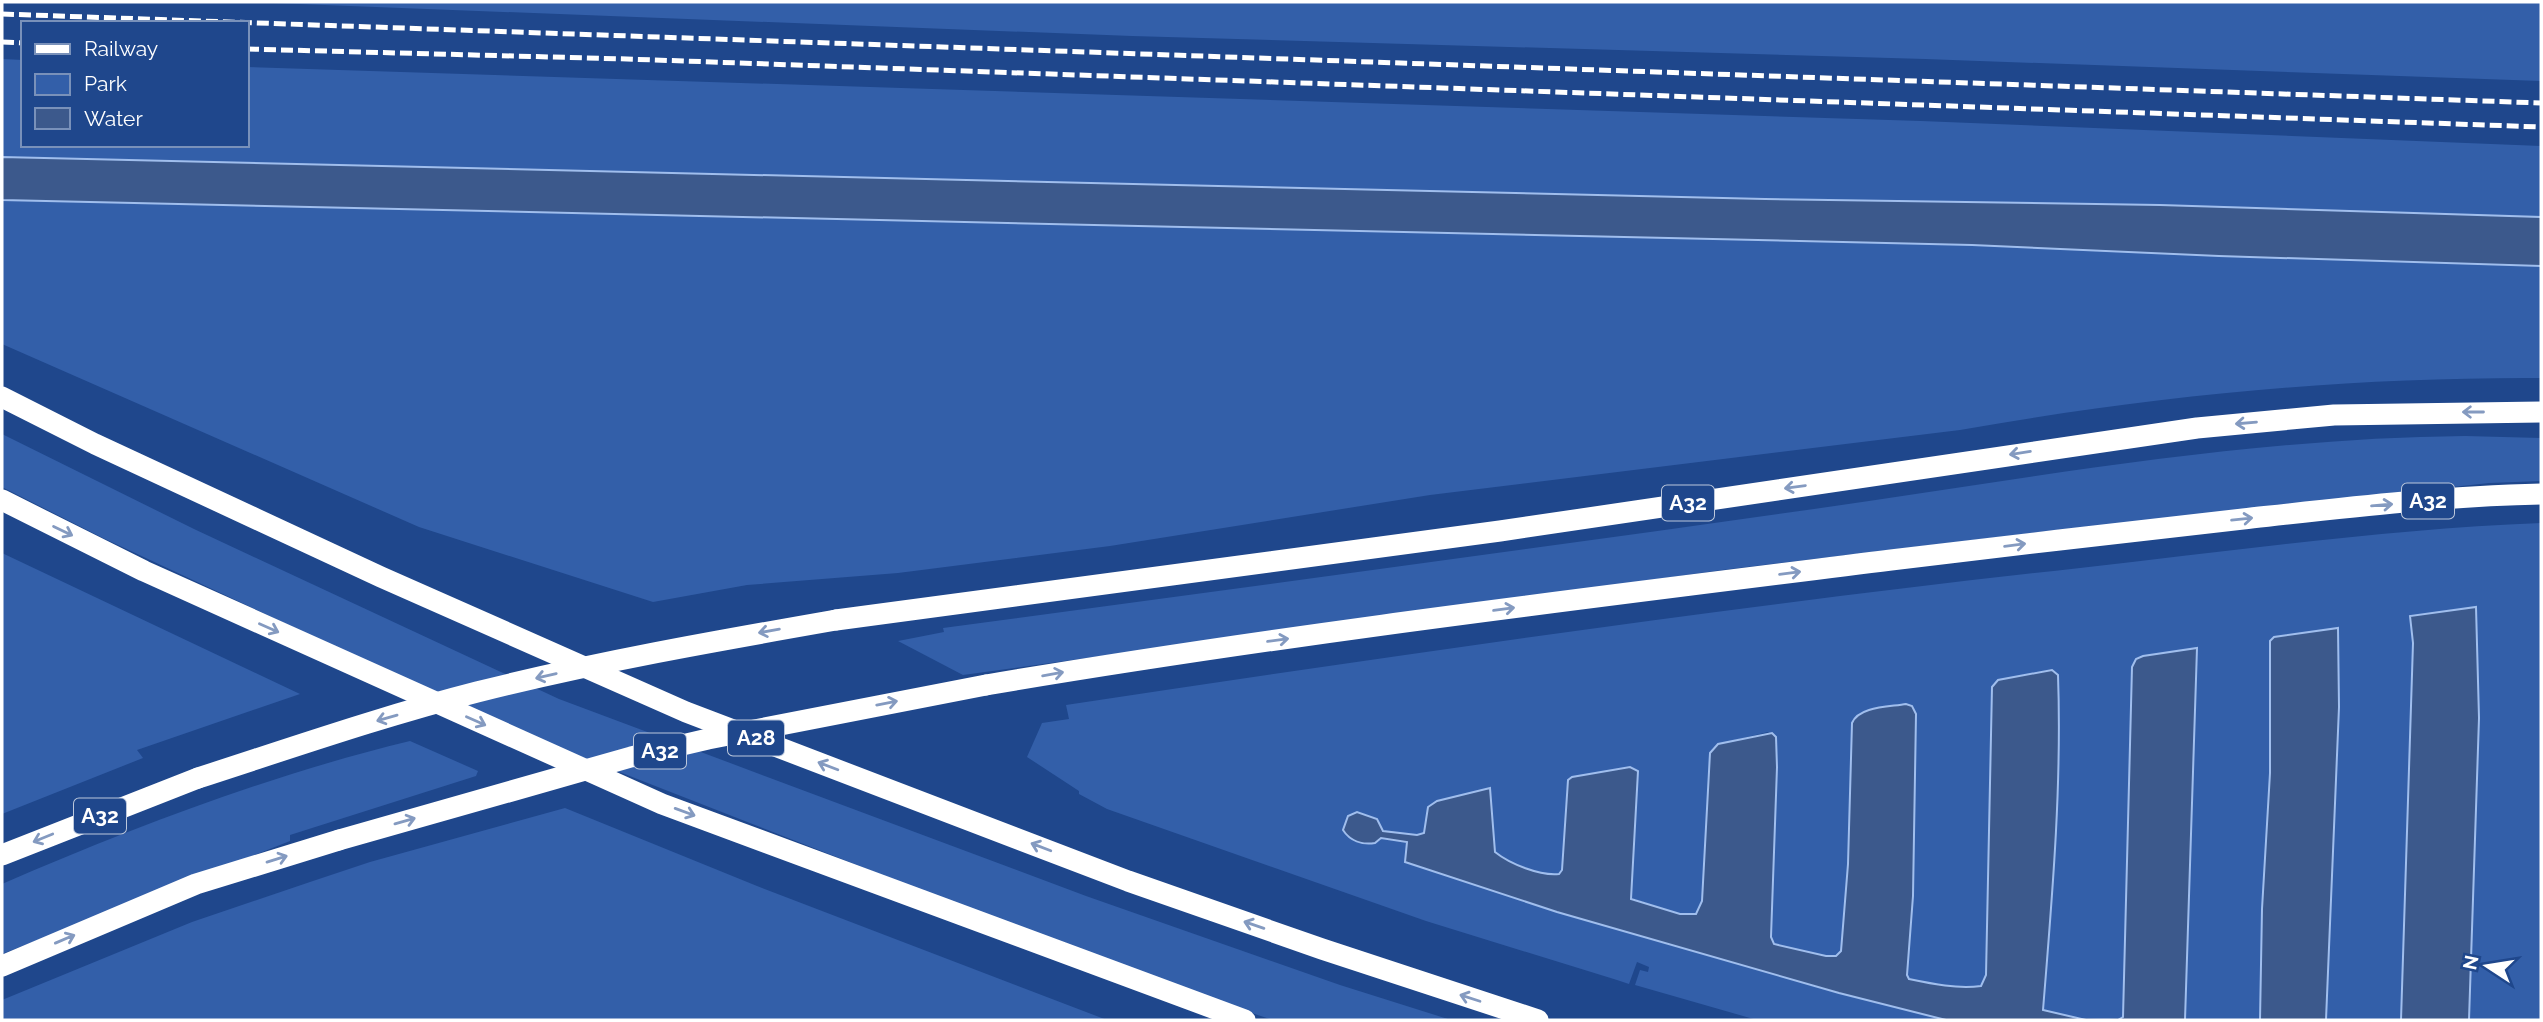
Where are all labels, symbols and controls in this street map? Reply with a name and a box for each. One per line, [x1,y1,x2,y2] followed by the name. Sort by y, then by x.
[21,21,248,147] legend
[84,36,158,61] text: Railway
[84,71,127,96] text: Park
[84,106,143,131] text: Water
[2462,405,2485,419] one-way arrow
[2235,417,2258,430] one-way arrow
[2010,447,2032,460] one-way arrow
[1785,481,1807,494] one-way arrow
[2402,484,2454,518] road number: A32
[1662,486,1714,520] road number: A32
[2370,498,2393,511] one-way arrow
[2230,513,2252,526] one-way arrow
[52,524,73,538] one-way arrow
[2004,538,2026,551] one-way arrow
[1778,566,1801,579] one-way arrow
[1492,603,1514,616] one-way arrow
[258,622,279,635] one-way arrow
[758,625,781,639] one-way arrow
[1266,633,1289,646] one-way arrow
[1041,667,1064,680] one-way arrow
[535,670,558,684] one-way arrow
[875,696,898,710] one-way arrow
[377,712,399,725] one-way arrow
[465,715,486,728] one-way arrow
[728,720,784,756] road number: A28
[634,734,686,768] road number: A32
[818,758,840,771] one-way arrow
[74,798,126,834] road number: A32
[673,807,695,819] one-way arrow
[393,813,415,826] one-way arrow
[33,833,54,846] one-way arrow
[1030,840,1052,852] one-way arrow
[266,851,288,864] one-way arrow
[1244,918,1266,930] one-way arrow
[2452,931,2522,1001] north arrow
[53,932,75,945] one-way arrow
[2458,953,2483,972] text: N
[1459,991,1481,1004] one-way arrow

